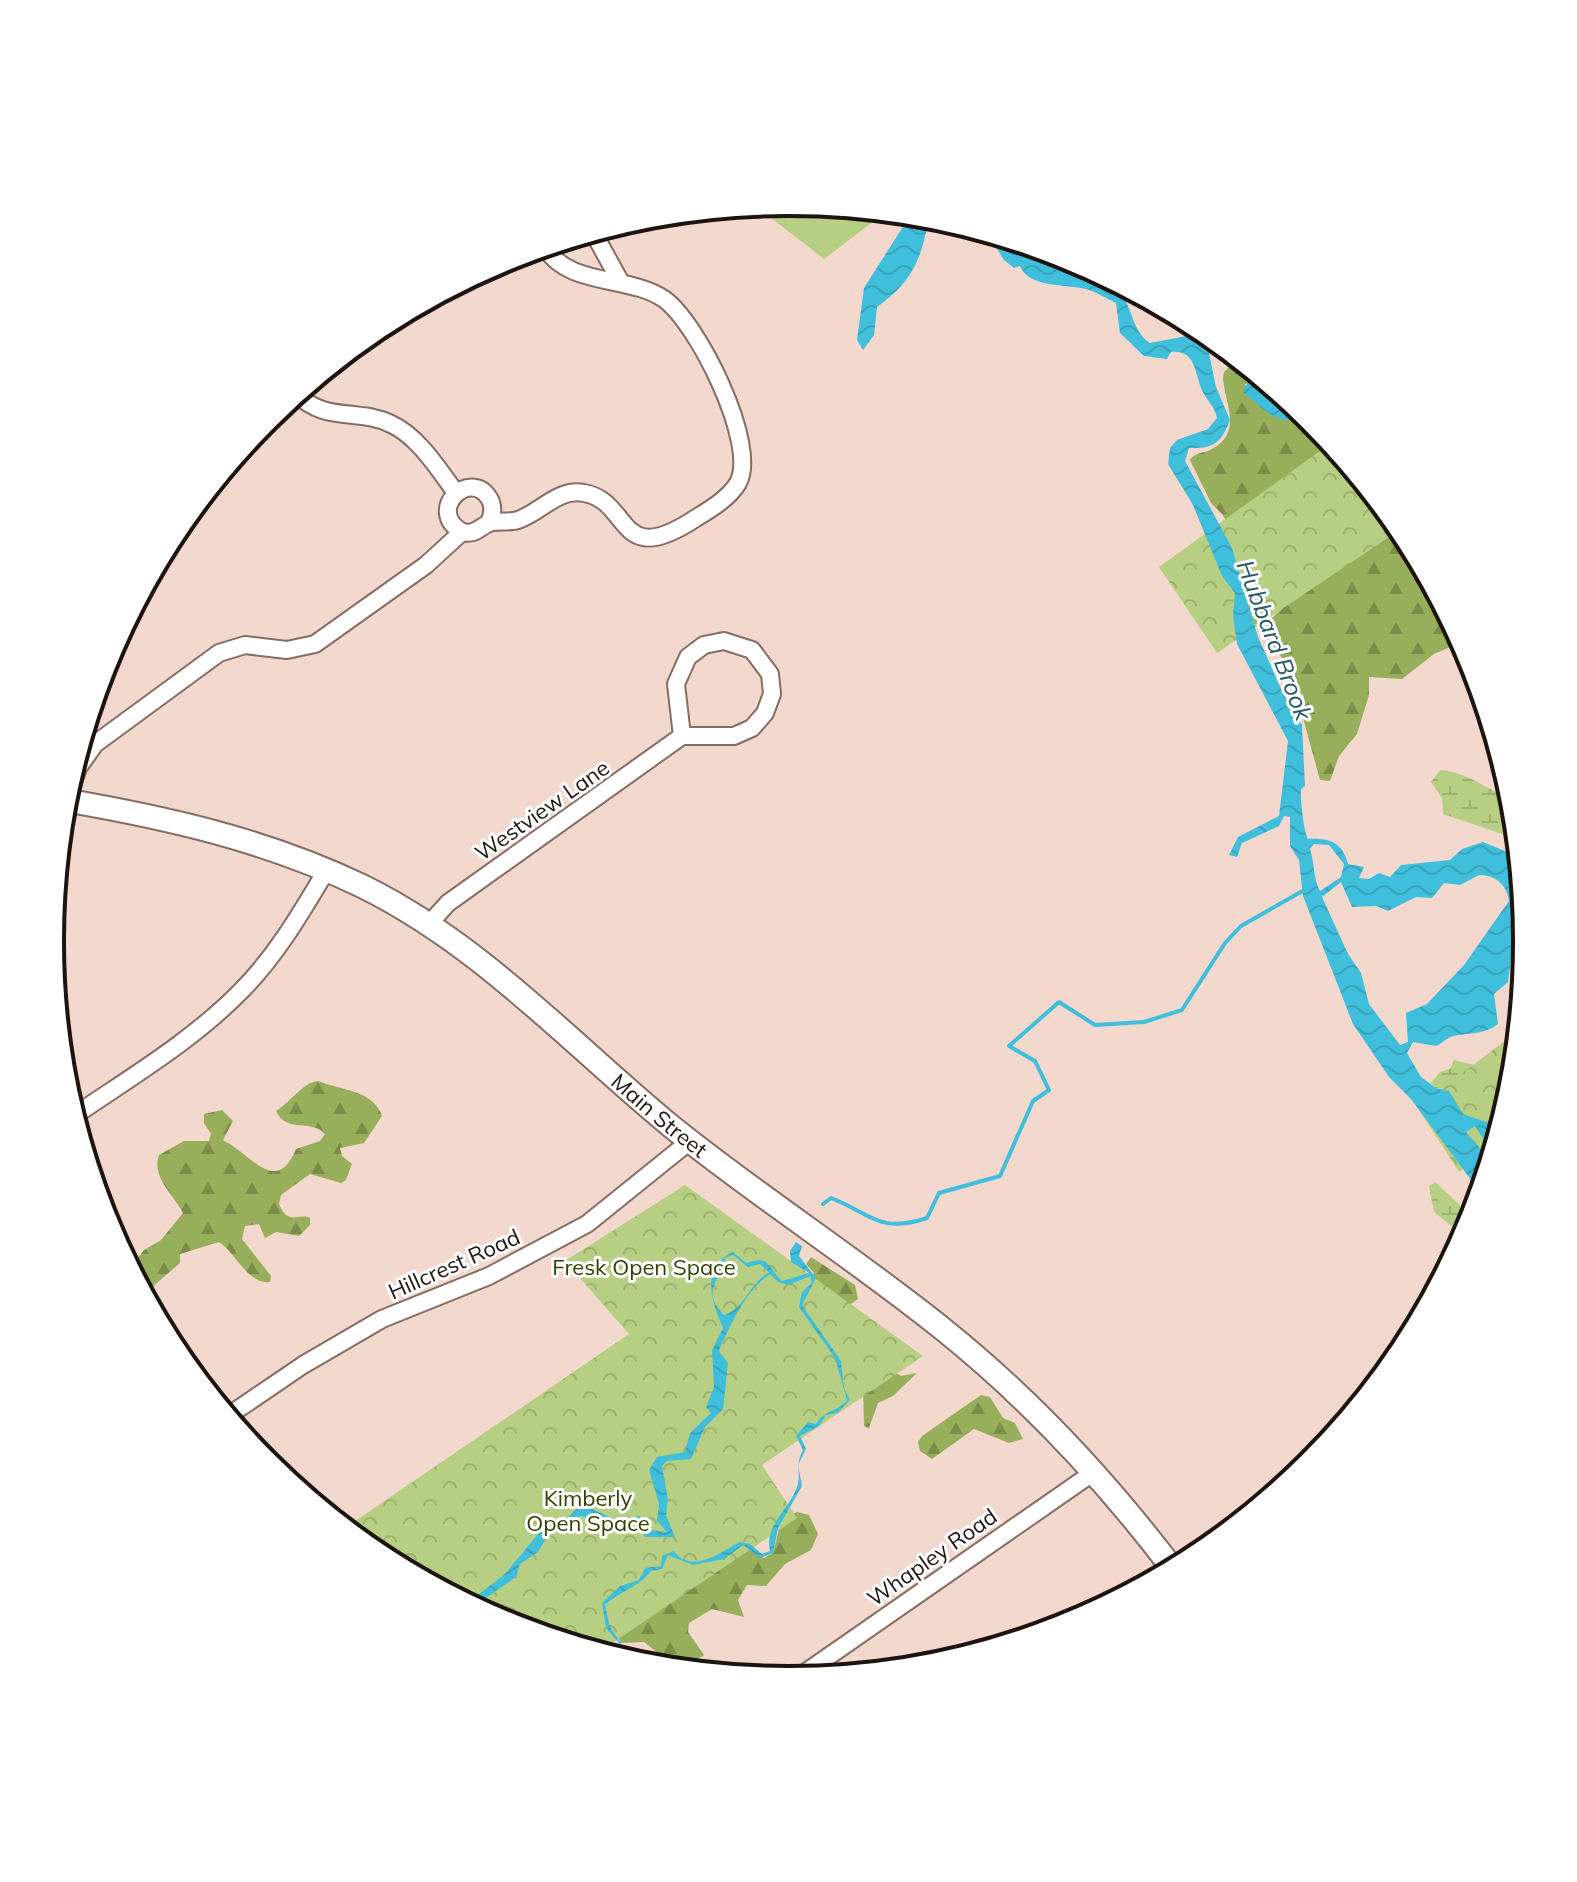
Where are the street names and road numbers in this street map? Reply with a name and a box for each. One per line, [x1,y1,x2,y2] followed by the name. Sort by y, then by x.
[469,753,615,867] street label: Westview Lane
[606,1067,713,1164] street label: Main Street
[384,1222,524,1306] street label: Hillcrest Road
[862,1502,1002,1612] street label: Whapley Road

